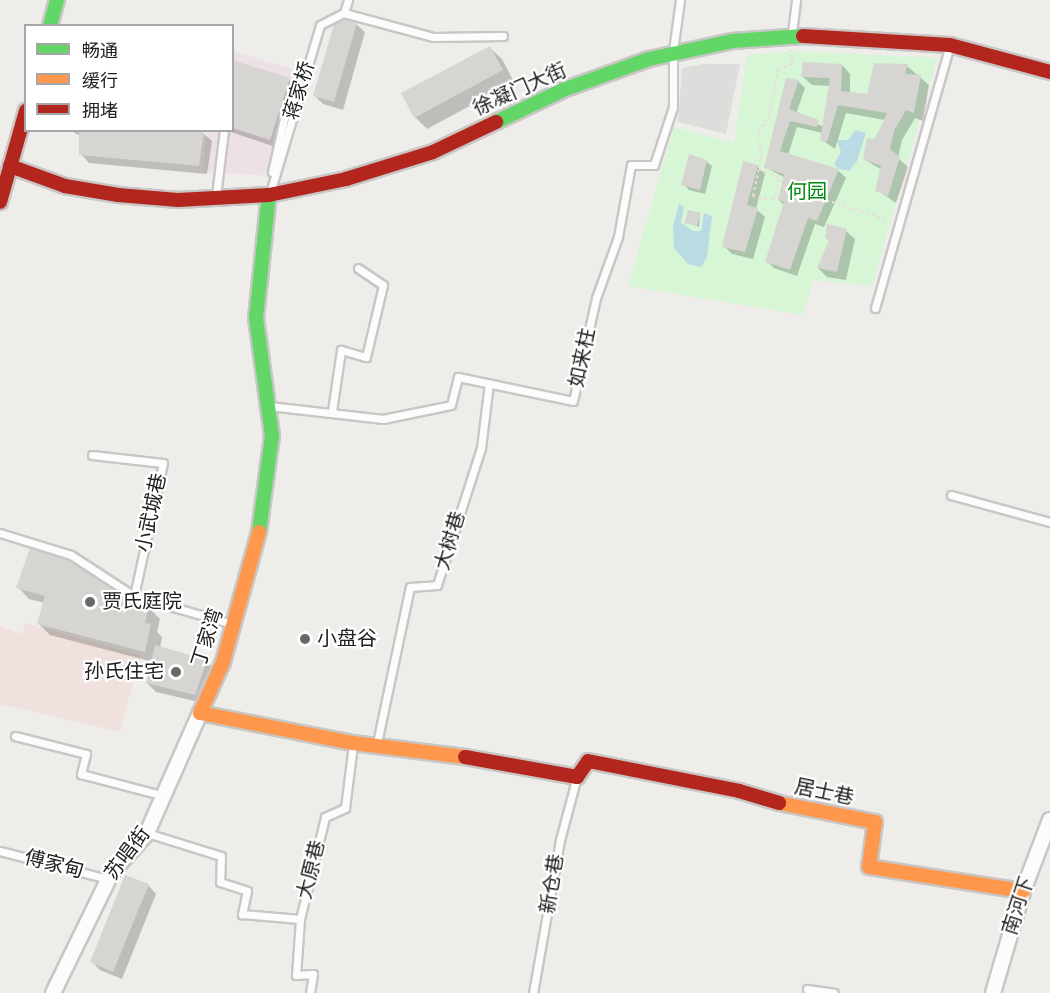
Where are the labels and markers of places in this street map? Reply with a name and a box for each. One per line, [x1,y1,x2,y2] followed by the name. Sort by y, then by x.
[102,590,182,614] place label: 贾氏庭院
[83,595,97,609] marker: 贾氏庭院
[317,627,377,651] place label: 小盘谷
[298,632,312,646] marker: 小盘谷
[84,660,164,684] place label: 孙氏住宅
[169,665,183,679] marker: 孙氏住宅

